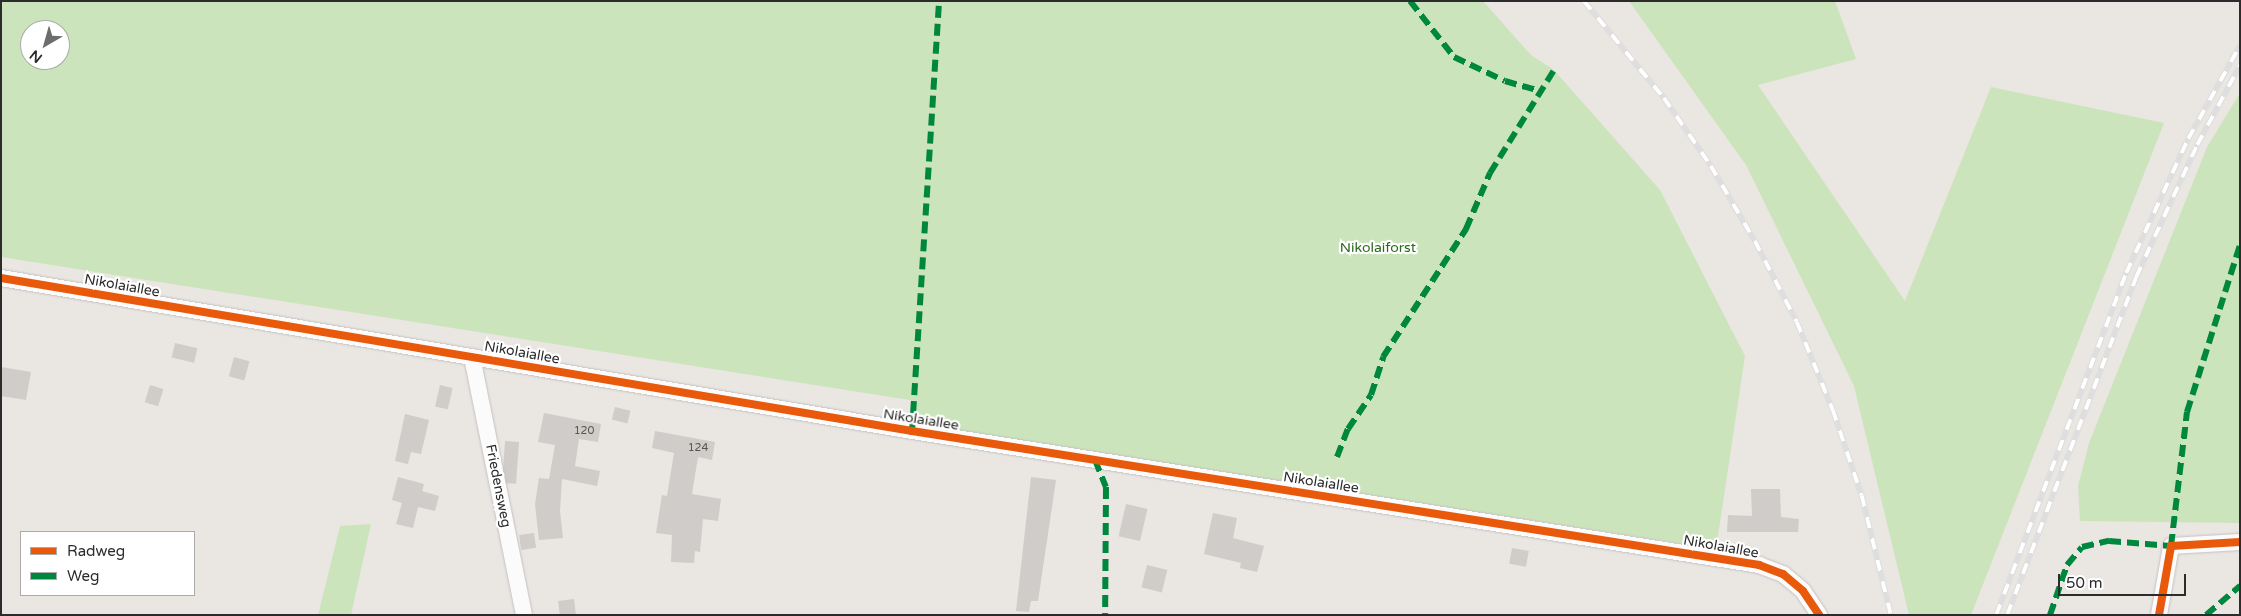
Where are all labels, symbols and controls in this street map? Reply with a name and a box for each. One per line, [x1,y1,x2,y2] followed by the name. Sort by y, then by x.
[20,20,70,70] north arrow
[26,46,46,67] text: N
[1340,240,1416,256] park label: Nikolaiforst
[83,271,161,301] street label: Nikolaiallee
[483,338,561,368] street label: Nikolaiallee
[882,406,960,434] street label: Nikolaiallee
[574,424,594,438] house number: 120
[688,441,708,455] house number: 124
[482,443,514,529] street label: Friedensweg
[1282,469,1360,497] street label: Nikolaiallee
[20,531,195,596] legend
[1682,532,1760,562] street label: Nikolaiallee
[67,542,125,560] text: Radweg
[2061,564,2188,596] scale bar
[67,567,99,585] text: Weg
[2066,574,2103,592] text: 50 m

